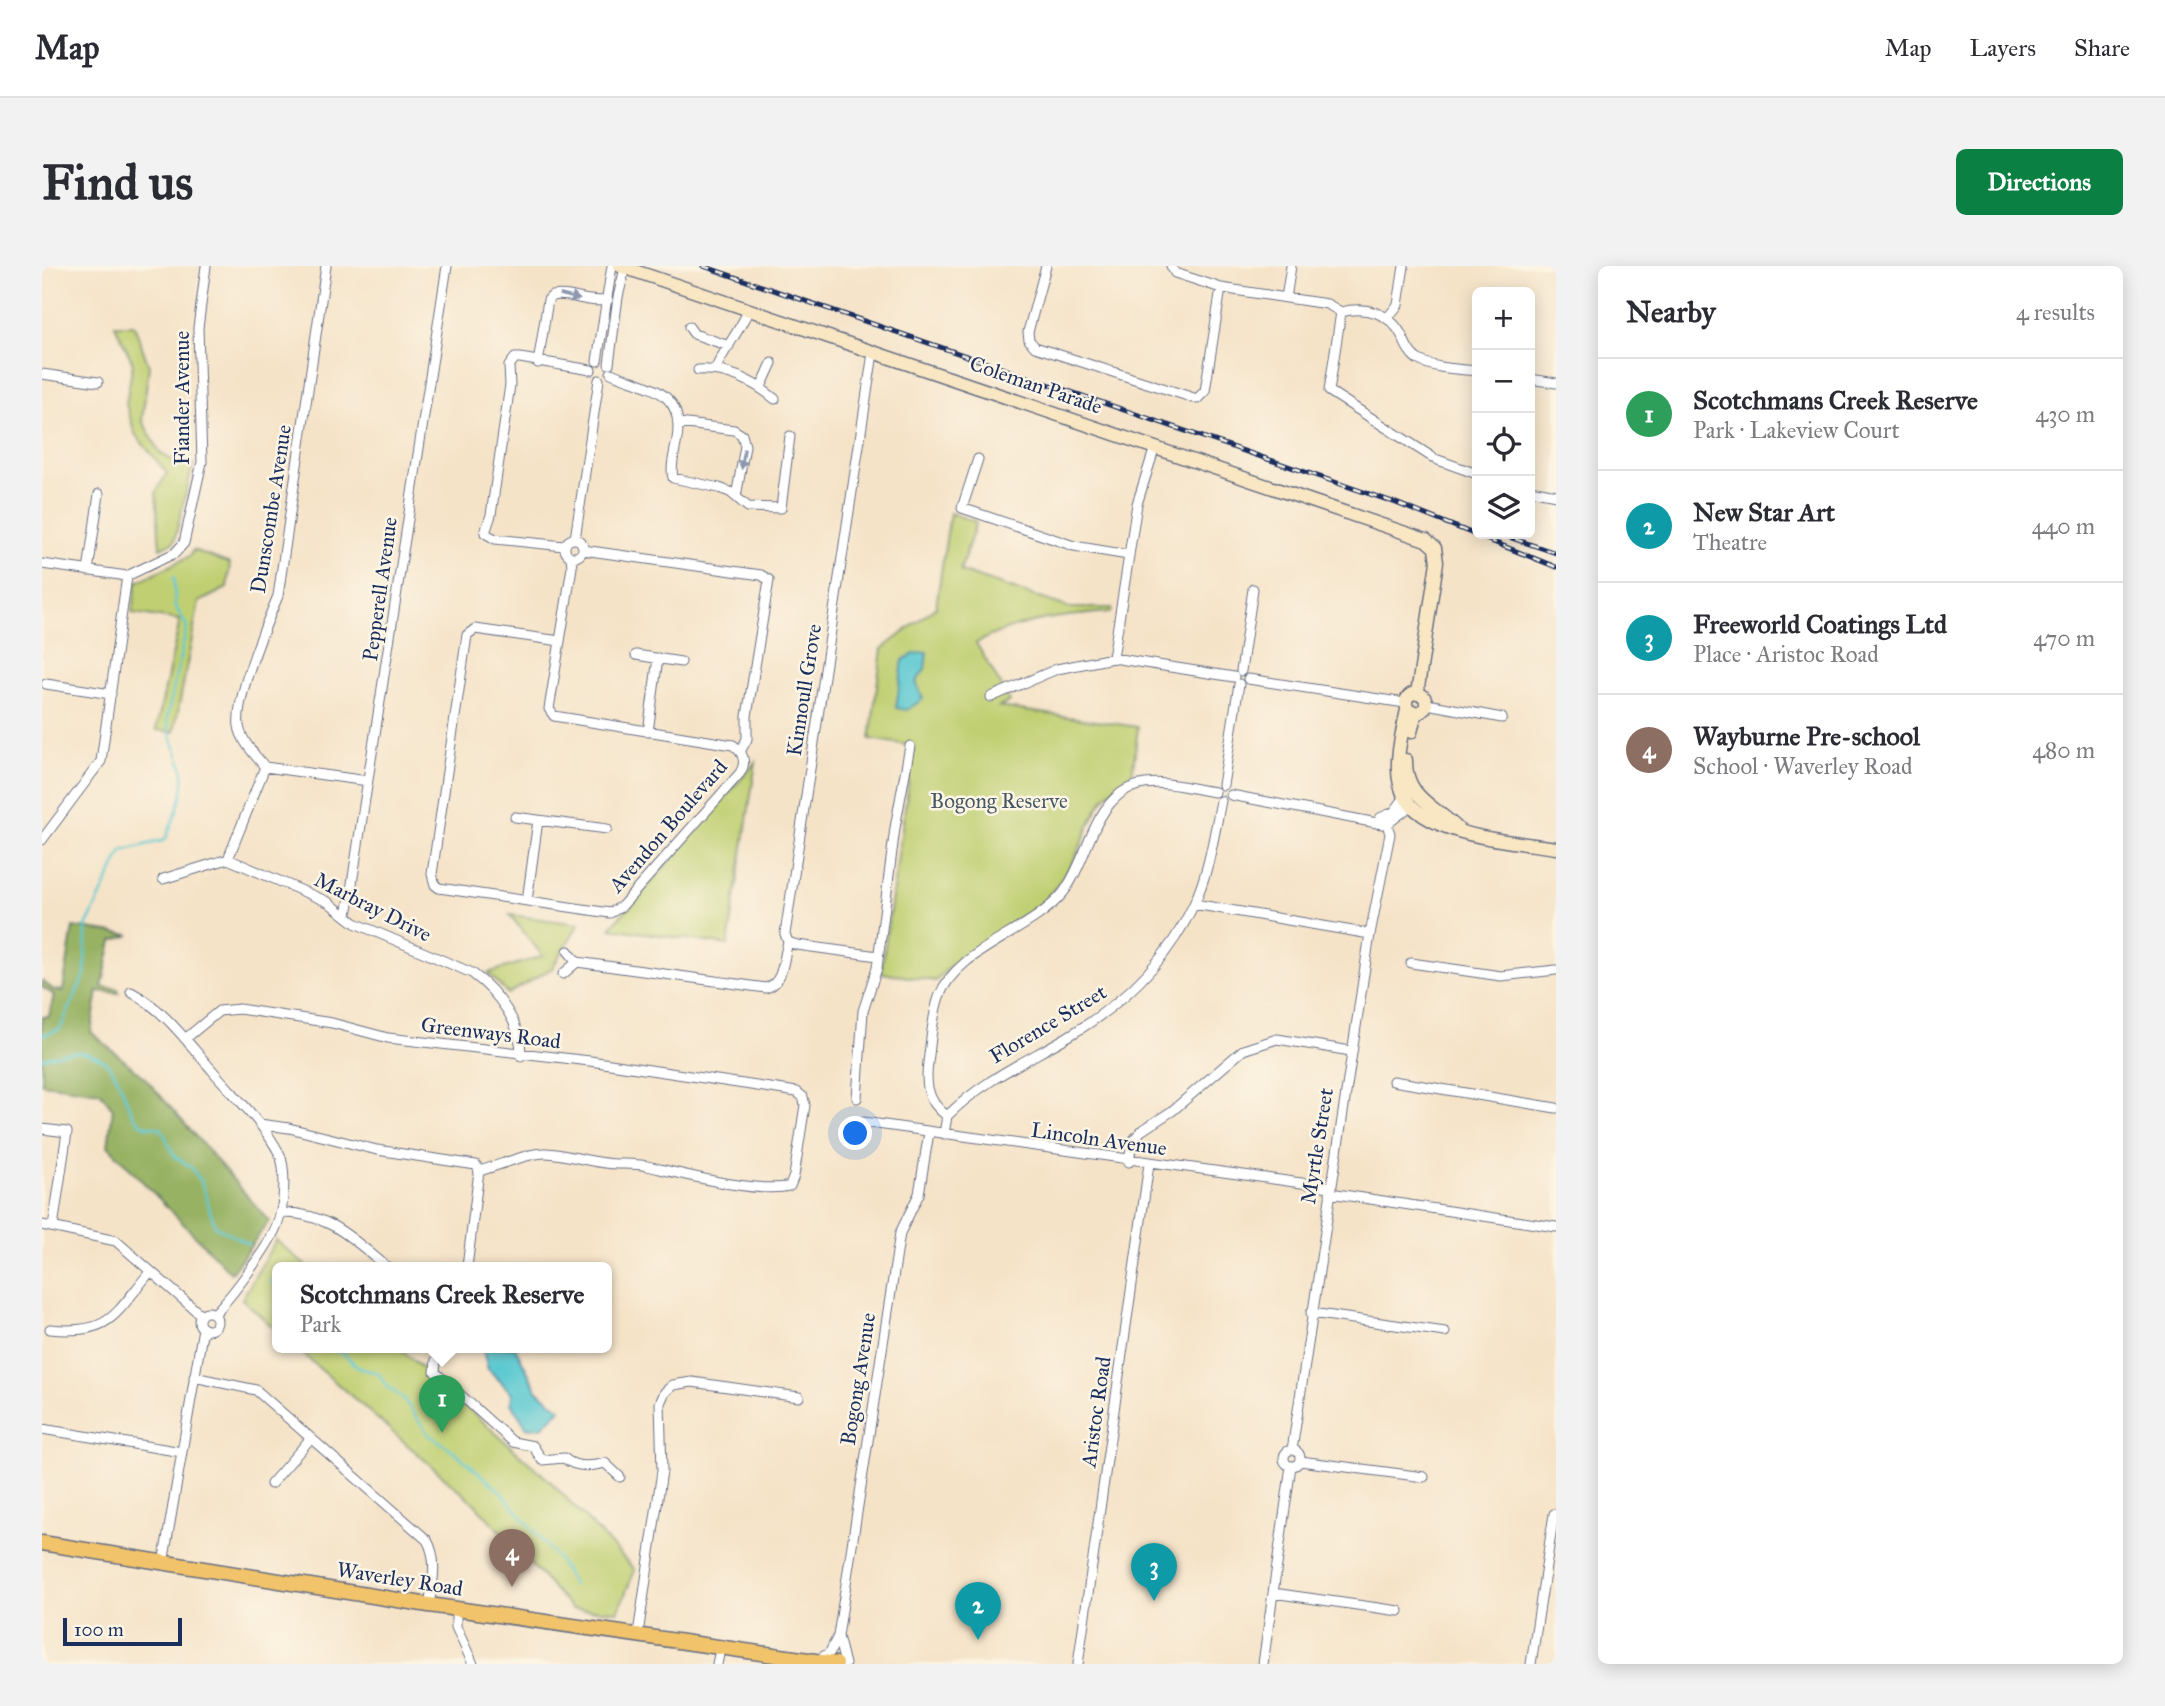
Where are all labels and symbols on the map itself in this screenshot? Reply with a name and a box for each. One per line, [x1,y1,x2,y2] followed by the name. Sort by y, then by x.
[559,292,581,303] one-way arrow
[169,331,195,465] street label: Fiander Avenue
[966,350,1106,420] street label: Coleman Parade
[245,423,297,595] street label: Dunscombe Avenue
[737,448,748,470] one-way arrow
[357,515,403,663] street label: Pepperell Avenue
[781,622,827,758] street label: Kinnoull Grove
[603,754,733,899] street label: Avendon Boulevard
[930,788,1068,814] park label: Bogong Reserve
[310,866,436,948] street label: Marbray Drive
[985,979,1112,1069] street label: Florence Street
[420,1012,563,1055] street label: Greenways Road
[1295,1085,1339,1206] street label: Myrtle Street
[838,1116,872,1150] your location
[1029,1117,1169,1161] street label: Lincoln Avenue
[835,1311,881,1447] street label: Bogong Avenue
[1075,1354,1117,1470] street label: Aristoc Road
[419,1375,465,1433] pin: 1
[489,1529,535,1587] pin: 4
[1131,1543,1177,1601] pin: 3
[335,1556,465,1602] street label: Waverley Road
[955,1582,1001,1640] pin: 2
[63,1615,182,1647] scale bar

